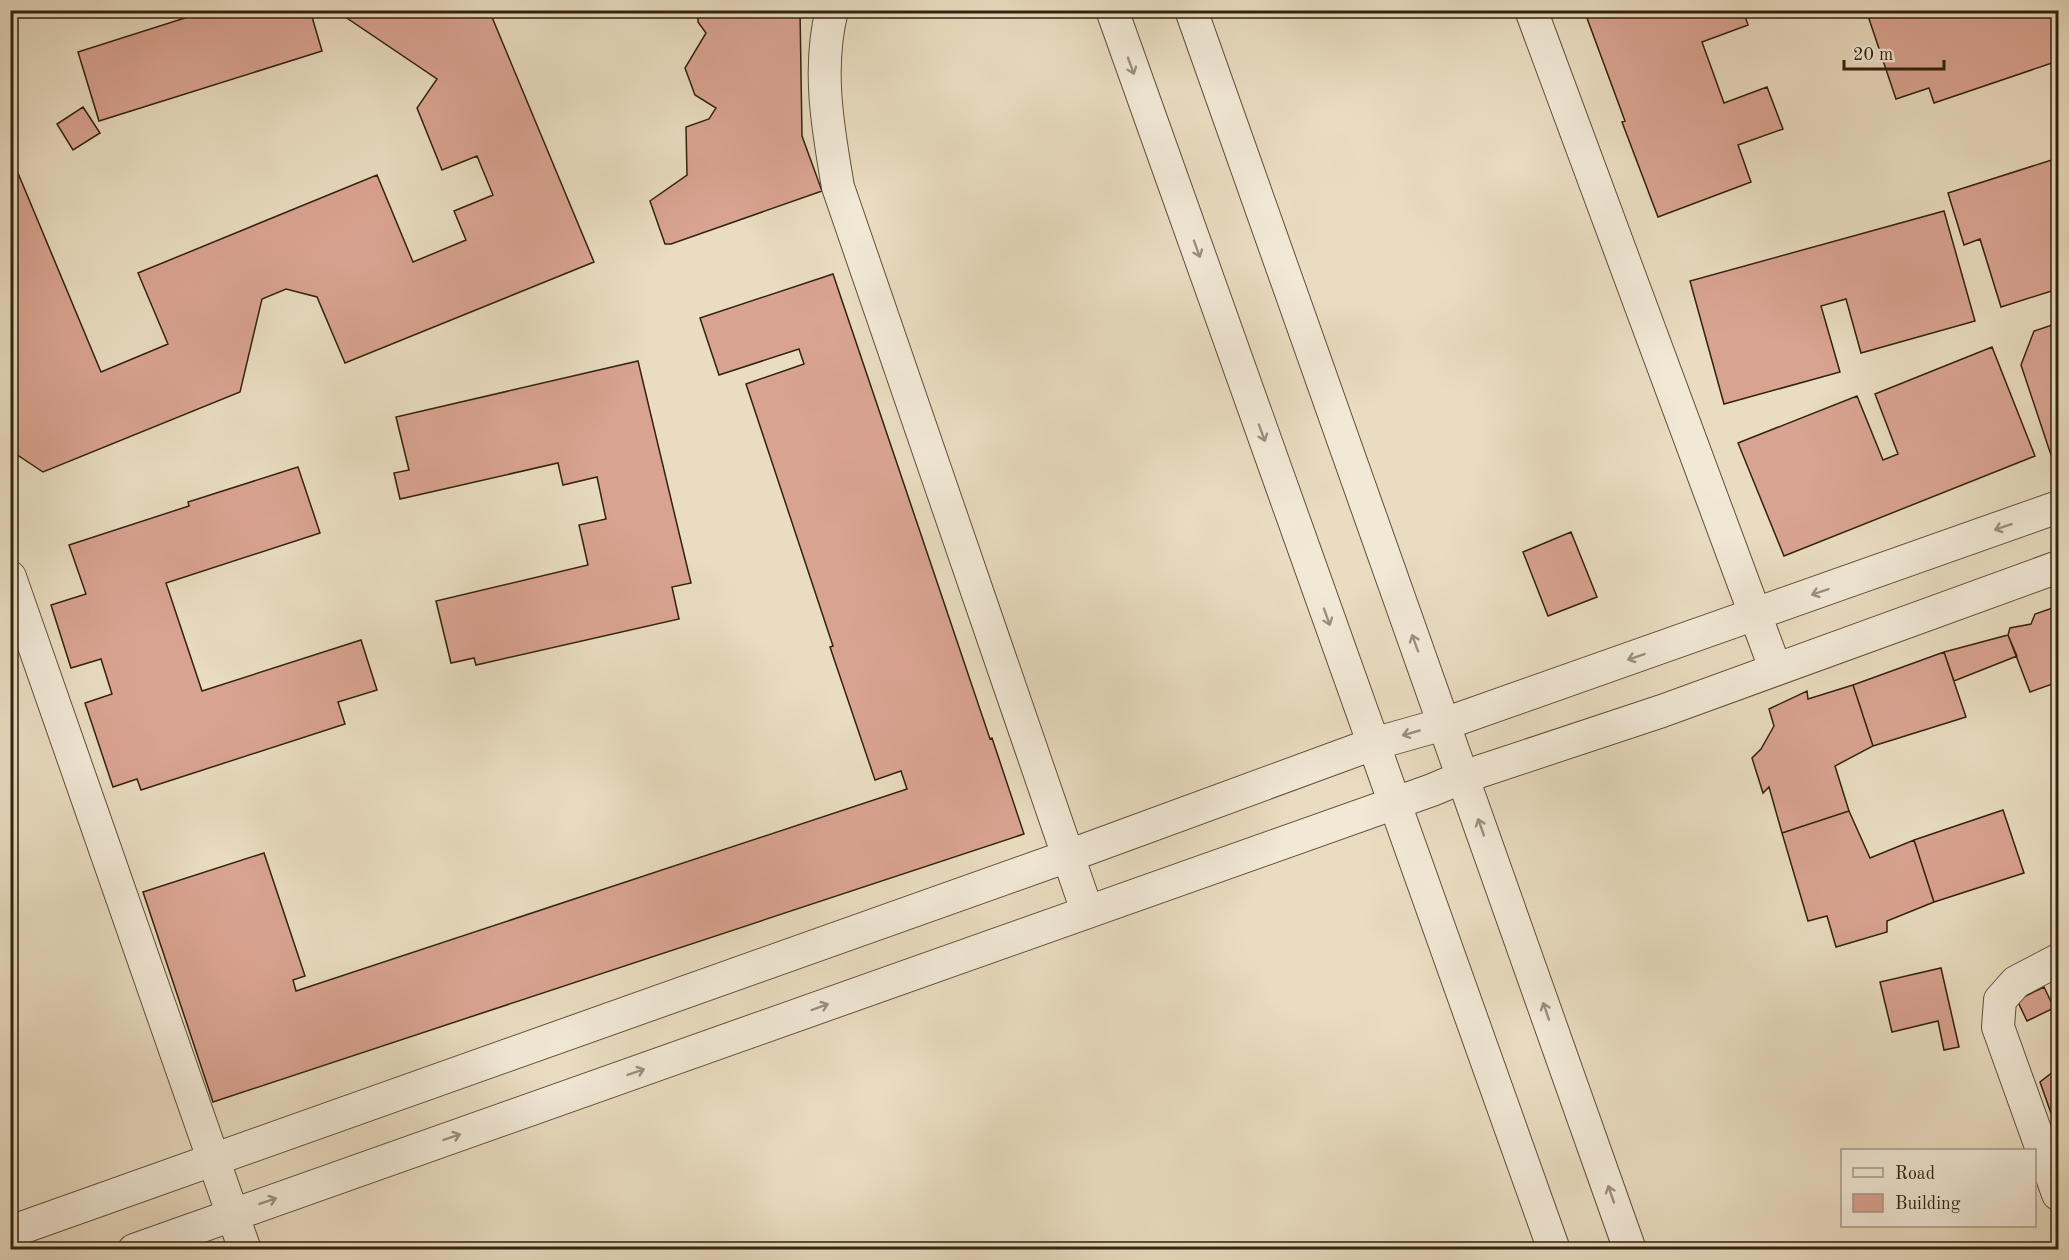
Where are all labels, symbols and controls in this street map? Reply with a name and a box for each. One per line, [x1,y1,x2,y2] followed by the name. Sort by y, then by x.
[1844,33,1944,71] scale bar
[1853,46,1893,64] text: 20 m
[1127,56,1138,75] one-way arrow
[1192,239,1203,258] one-way arrow
[1257,423,1268,442] one-way arrow
[1994,522,2013,533] one-way arrow
[1811,587,1829,598] one-way arrow
[1323,607,1334,626] one-way arrow
[1409,634,1420,653] one-way arrow
[1627,652,1645,663] one-way arrow
[1402,728,1421,739] one-way arrow
[1474,818,1485,837] one-way arrow
[810,1000,829,1011] one-way arrow
[1539,1002,1550,1020] one-way arrow
[627,1065,645,1076] one-way arrow
[443,1130,461,1141] one-way arrow
[1841,1149,2036,1227] legend
[1895,1165,1935,1183] text: Road
[1604,1185,1615,1204] one-way arrow
[259,1195,277,1206] one-way arrow
[1895,1195,1961,1213] text: Building

